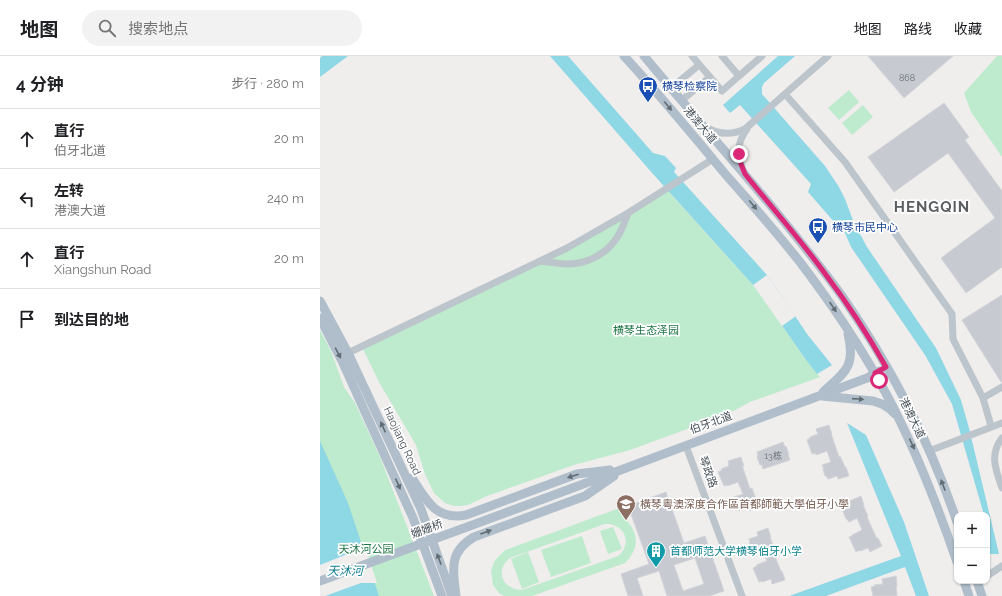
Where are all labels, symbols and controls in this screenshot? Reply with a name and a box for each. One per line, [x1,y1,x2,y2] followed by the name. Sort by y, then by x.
[82,10,362,46] search box
[96,17,118,39] icon: search
[20,18,58,40] text: 地图
[128,20,188,38] text: 搜索地点
[854,21,882,37] text: 地图
[904,21,932,37] text: 路线
[954,21,982,37] text: 收藏
[899,73,915,83] house number: 868
[16,74,64,94] text: 4 分钟
[637,75,659,103] bus stop icon: 横琴检察院
[231,76,304,91] text: 步行 · 280 m
[662,80,717,93] place label: 横琴检察院
[664,101,673,112] one-way arrow
[681,104,719,146] street label: 港澳大道
[54,122,84,140] text: 直行
[16,128,38,150] icon: ahead
[274,131,304,146] text: 20 m
[54,143,106,158] text: 伯牙北道
[730,145,748,163] route end
[54,182,84,200] text: 左转
[16,188,38,210] icon: left
[267,191,304,206] text: 240 m
[894,198,970,216] district label: HENGQIN
[748,200,757,211] one-way arrow
[54,203,106,218] text: 港澳大道
[807,216,829,244] bus stop icon: 横琴市民中心
[832,221,898,234] place label: 横琴市民中心
[54,244,84,262] text: 直行
[16,248,38,270] icon: ahead
[274,251,304,266] text: 20 m
[54,262,151,277] text: Xiangshun Road
[829,302,837,312] one-way arrow
[16,308,38,330] icon: arrive
[54,311,129,329] text: 到达目的地
[613,324,679,337] park label: 横琴生态泽园
[335,347,341,359] one-way arrow
[870,371,888,389] route start
[852,395,864,402] one-way arrow
[897,395,927,441] street label: 港澳大道
[380,405,424,477] street label: Haojiang Road
[688,409,734,437] street label: 伯牙北道
[380,421,386,433] one-way arrow
[909,439,915,450] one-way arrow
[764,450,782,461] house number: 13栋
[696,454,720,490] street label: 琴政路
[567,473,579,479] one-way arrow
[395,478,401,489] one-way arrow
[940,479,946,491] one-way arrow
[615,493,637,521] school or university icon: 橫琴粵澳深度合作區首都師範大學伯牙小學
[640,498,849,511] place label: 橫琴粵澳深度合作區首都師範大學伯牙小學
[954,512,990,584] map controls
[954,512,990,548] button: +
[409,517,445,541] street label: 姗姗桥
[481,529,493,535] one-way arrow
[645,540,667,568] building icon: 首都师范大学横琴伯牙小学
[339,543,394,556] park label: 天沐河公园
[670,545,802,558] place label: 首都师范大学横琴伯牙小学
[954,548,990,584] button: −
[436,553,442,565] one-way arrow
[327,564,365,578] water label: 天沐河

